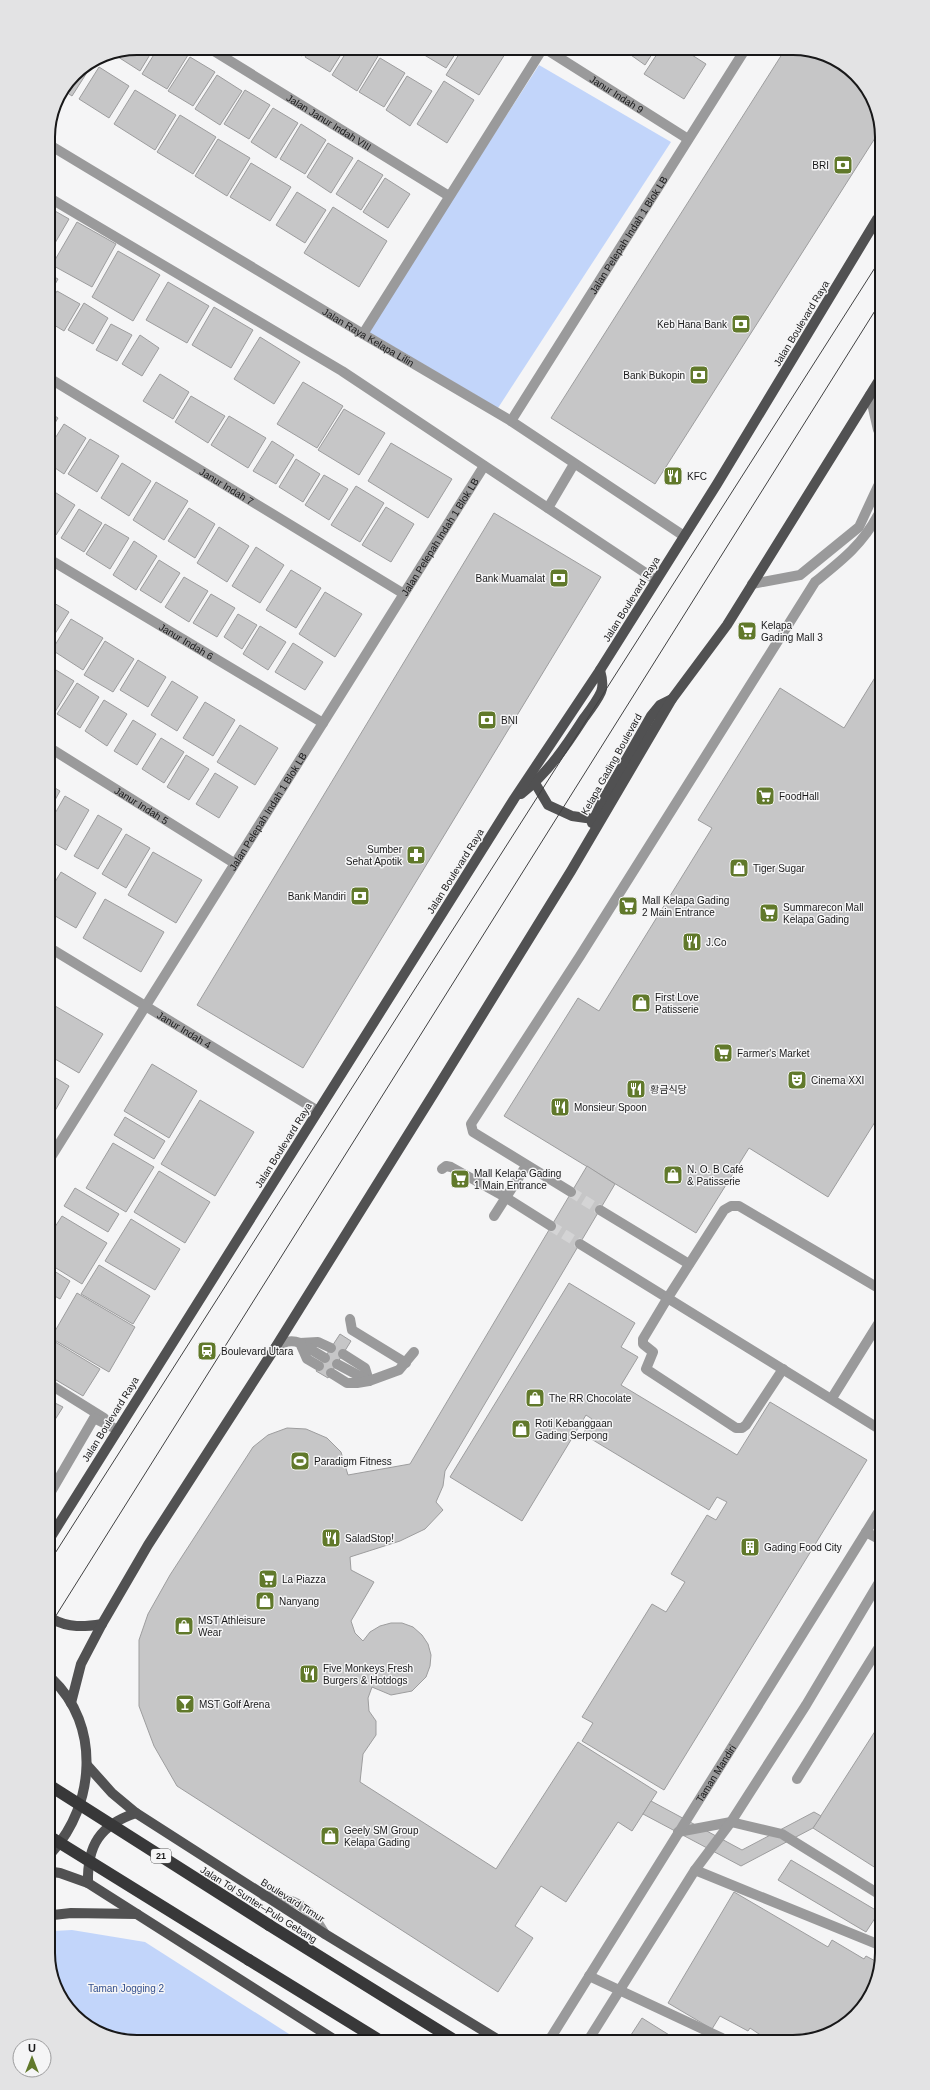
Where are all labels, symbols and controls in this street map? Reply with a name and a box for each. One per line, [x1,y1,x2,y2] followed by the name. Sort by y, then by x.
[588,73,646,116] street label: Janur Indah 9
[284,92,373,153] street label: Jalan Janur Indah VIII
[832,154,854,176] bank icon: BRI
[812,160,829,171] place label: BRI
[588,174,670,296] street label: Jalan Pelepah Indah 1 Blok LB
[772,278,832,368] street label: Jalan Boulevard Raya
[320,306,416,369] street label: Jalan Raya Kelapa Lilin
[730,313,752,335] bank icon: Keb Hana Bank
[657,319,728,330] place label: Keb Hana Bank
[688,364,710,386] bank icon: Bank Bukopin
[623,370,685,381] place label: Bank Bukopin
[662,465,684,487] restaurant icon: KFC
[197,466,256,507] street label: Janur Indah 7
[687,471,707,482] place label: KFC
[399,476,481,598] street label: Jalan Pelepah Indah 1 Blok LB
[601,554,662,644] street label: Jalan Boulevard Raya
[548,567,570,589] bank icon: Bank Muamalat
[476,573,545,584] place label: Bank Muamalat
[736,620,758,642] supermarket icon: Kelapa Gading Mall 3
[761,620,823,643] place label: Kelapa Gading Mall 3
[157,621,215,662] street label: Janur Indah 6
[476,709,498,731] bank icon: BNI
[579,712,644,817] street label: Kelapa Gading Boulevard
[501,715,518,726] place label: BNI
[227,750,309,872] street label: Jalan Pelepah Indah 1 Blok LB
[112,785,171,827] street label: Janur Indah 5
[754,785,776,807] supermarket icon: FoodHall
[779,791,819,802] place label: FoodHall
[425,826,486,916] street label: Jalan Boulevard Raya
[346,844,403,867] place label: Sumber Sehat Apotik
[405,844,427,866] pharmacy icon: Sumber Sehat Apotik
[728,857,750,879] shop icon: Tiger Sugar
[753,863,806,874] place label: Tiger Sugar
[349,885,371,907] bank icon: Bank Mandiri
[288,891,346,902] place label: Bank Mandiri
[617,895,639,917] supermarket icon: Mall Kelapa Gading 2 Main Entrance
[642,895,729,918] place label: Mall Kelapa Gading 2 Main Entrance
[758,902,780,924] supermarket icon: Summarecon Mall Kelapa Gading
[783,902,864,925] place label: Summarecon Mall Kelapa Gading
[681,931,703,953] restaurant icon: J.Co
[706,937,727,948] place label: J.Co
[630,992,652,1014] shop icon: First Love Patisserie
[655,992,699,1015] place label: First Love Patisserie
[155,1009,213,1051] street label: Janur Indah 4
[712,1042,734,1064] supermarket icon: Farmer's Market
[737,1048,810,1059] place label: Farmer's Market
[786,1069,808,1091] theatre icon: Cinema XXI
[811,1075,864,1086] place label: Cinema XXI
[625,1078,647,1100] restaurant icon: 황금식당
[650,1084,687,1095] place label: 황금식당
[549,1096,571,1118] restaurant icon: Monsieur Spoon
[253,1100,314,1190] street label: Jalan Boulevard Raya
[574,1102,647,1113] place label: Monsieur Spoon
[662,1164,684,1186] shop icon: N. O. B Café & Patisserie
[687,1164,744,1187] place label: N. O. B Café & Patisserie
[449,1168,471,1190] supermarket icon: Mall Kelapa Gading 1 Main Entrance
[474,1168,561,1191] place label: Mall Kelapa Gading 1 Main Entrance
[196,1340,218,1362] station icon: Boulevard Utara
[221,1346,294,1357] place label: Boulevard Utara
[80,1374,141,1464] street label: Jalan Boulevard Raya
[524,1387,546,1409] shop icon: The RR Chocolate
[549,1393,632,1404] place label: The RR Chocolate
[510,1418,532,1440] shop icon: Roti Kebanggaan Gading Serpong
[535,1418,612,1441] place label: Roti Kebanggaan Gading Serpong
[289,1450,311,1472] sports icon: Paradigm Fitness
[314,1456,392,1467] place label: Paradigm Fitness
[320,1527,342,1549] restaurant icon: SaladStop!
[345,1533,394,1544] place label: SaladStop!
[739,1536,761,1558] building icon: Gading Food City
[764,1542,842,1553] place label: Gading Food City
[257,1568,279,1590] supermarket icon: La Piazza
[282,1574,326,1585] place label: La Piazza
[254,1590,276,1612] shop icon: Nanyang
[279,1596,319,1607] place label: Nanyang
[173,1615,195,1637] shop icon: MST Athleisure Wear
[198,1615,266,1638] place label: MST Athleisure Wear
[298,1663,320,1685] restaurant icon: Five Monkeys Fresh Burgers & Hotdogs
[323,1663,413,1686] place label: Five Monkeys Fresh Burgers & Hotdogs
[174,1693,196,1715] bar icon: MST Golf Arena
[199,1699,270,1710] place label: MST Golf Arena
[694,1743,738,1804] street label: Taman Mandiri
[319,1825,341,1847] shop icon: Geely SM Group Kelapa Gading
[344,1825,419,1848] place label: Geely SM Group Kelapa Gading
[151,1849,171,1863] road number: 21
[198,1864,319,1945] street label: Jalan Tol Sunter–Pulo Gebang
[259,1876,327,1925] street label: Boulevard Timur
[88,1983,165,1994] park label: Taman Jogging 2
[12,2038,52,2078] north arrow
[28,2042,36,2054] text: U

